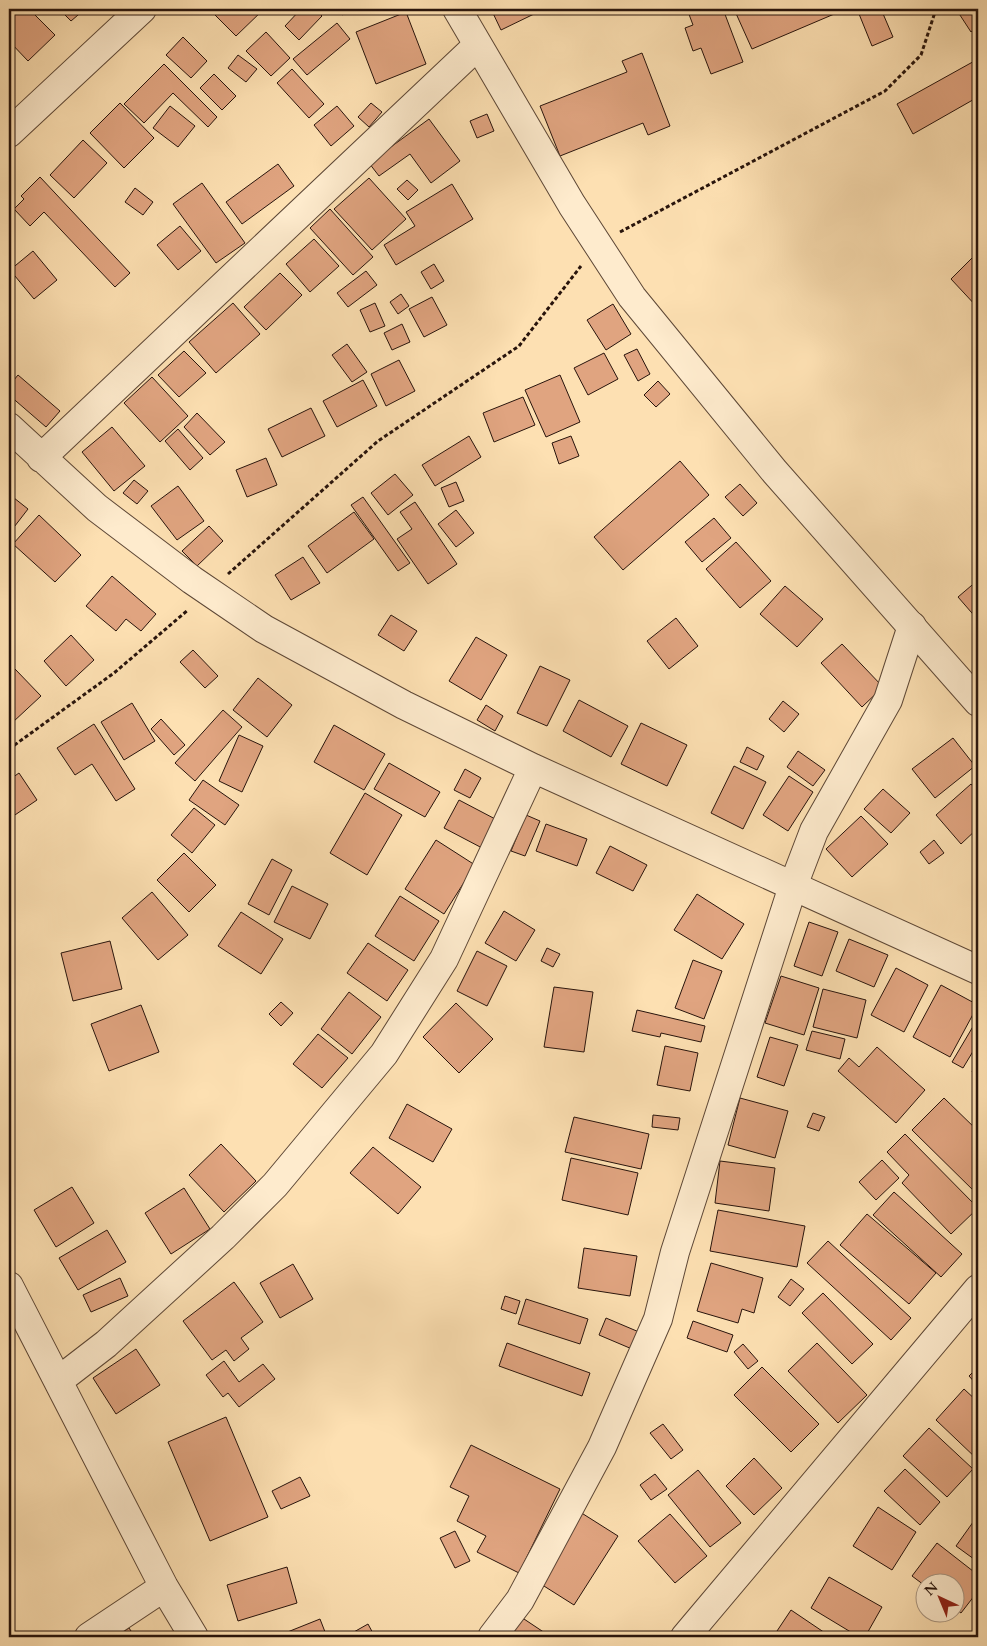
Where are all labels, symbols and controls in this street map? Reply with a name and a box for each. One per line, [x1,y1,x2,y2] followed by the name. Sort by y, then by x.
[914,1574,964,1624] north arrow
[920,1578,942,1600] text: N

